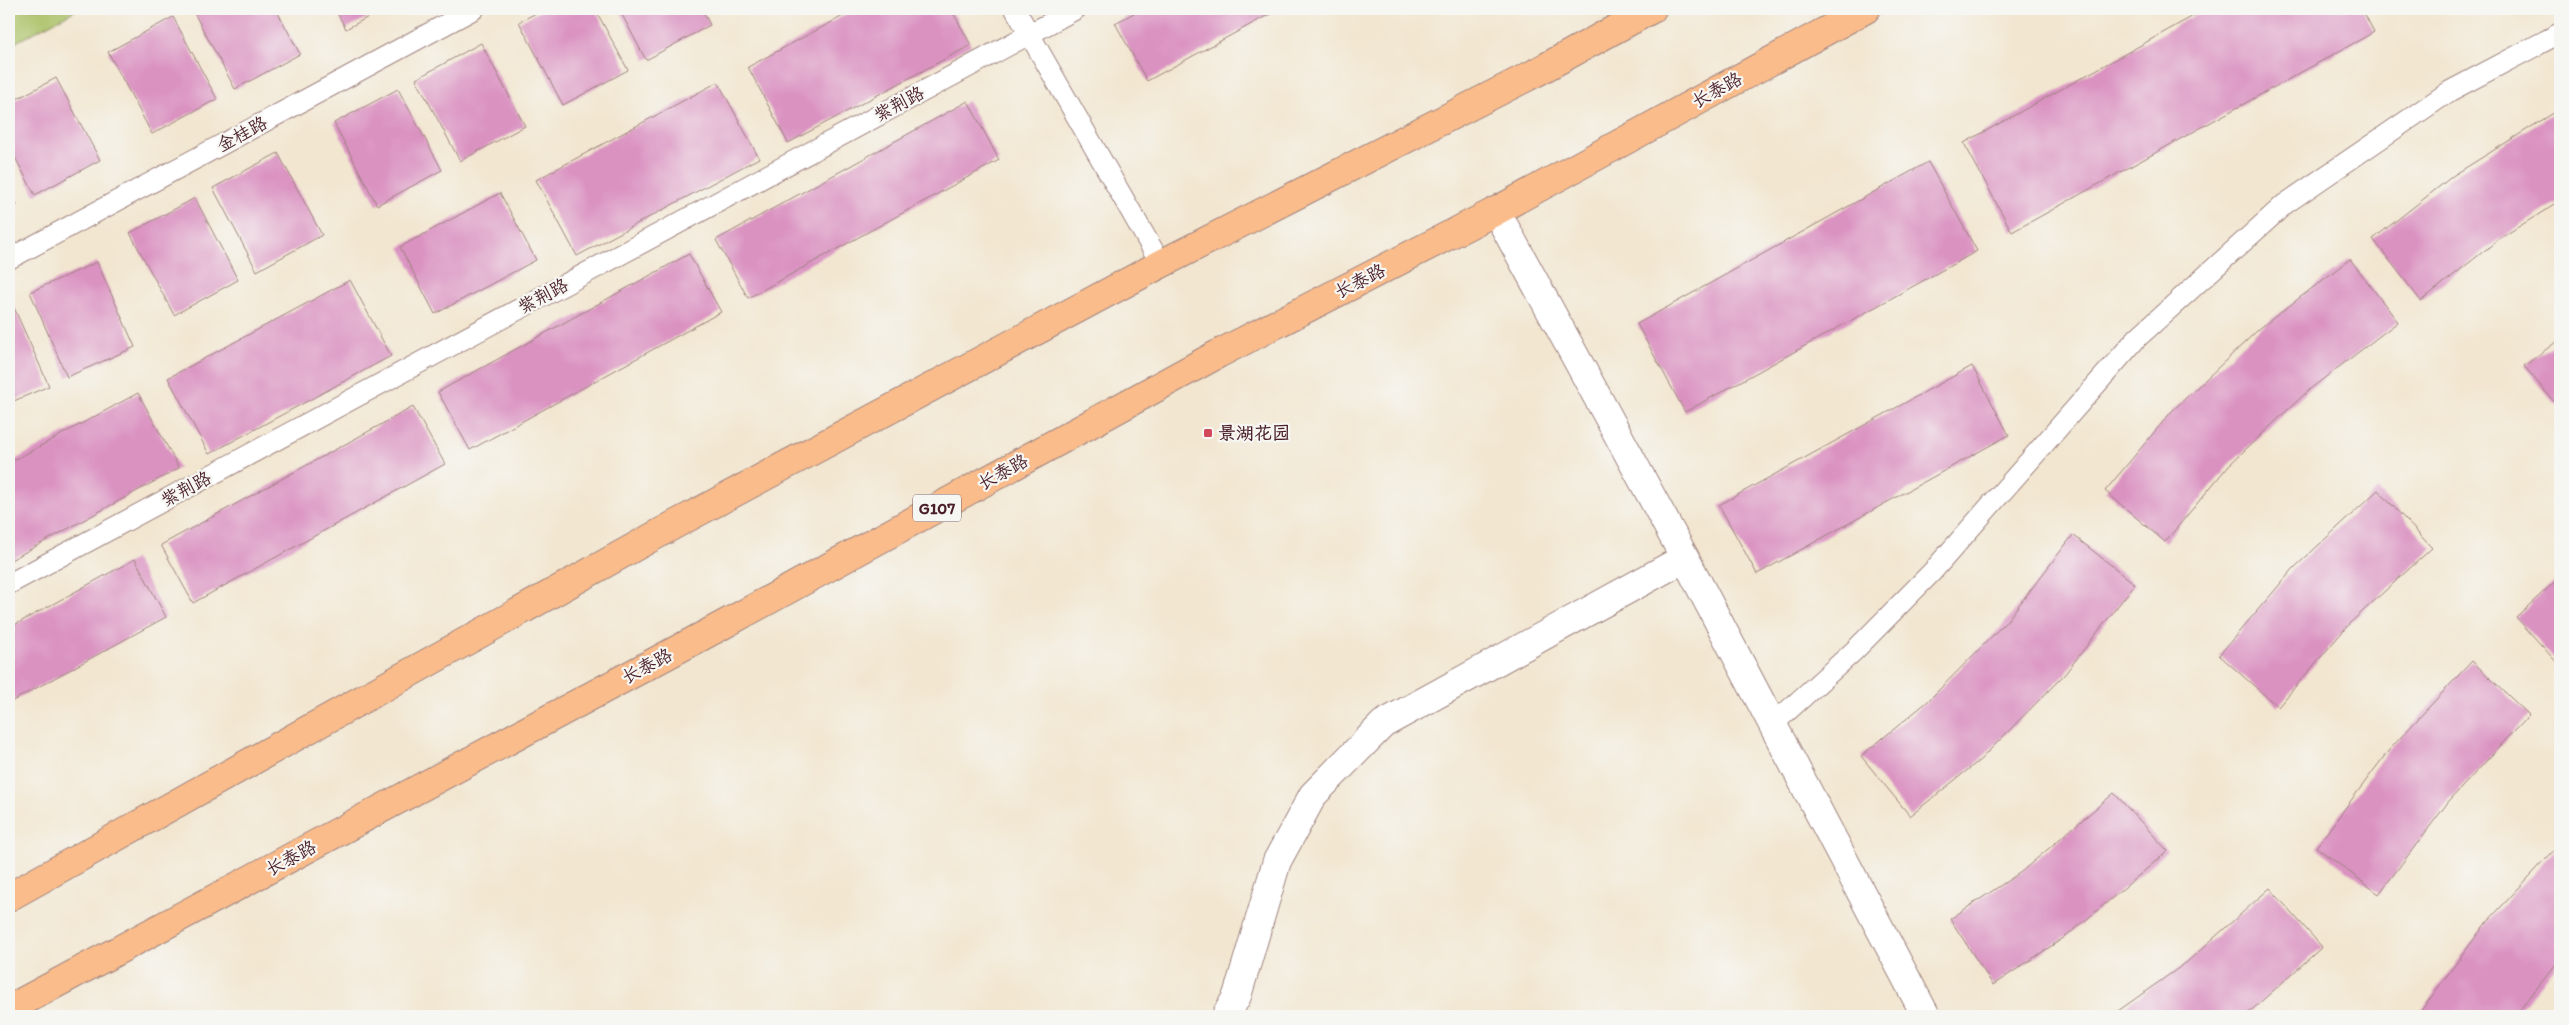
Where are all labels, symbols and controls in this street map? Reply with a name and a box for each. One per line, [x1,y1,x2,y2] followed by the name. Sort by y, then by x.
[1688,67,1746,113] street label: 长泰路
[870,82,928,126] street label: 紫荆路
[213,112,271,156] street label: 金桂路
[1331,259,1389,303] street label: 长泰路
[514,274,572,318] street label: 紫荆路
[1218,422,1290,444] place label: 景湖花园
[1202,427,1214,439] marker: 景湖花园
[974,449,1032,495] street label: 长泰路
[157,467,215,511] street label: 紫荆路
[913,494,961,522] road number: G107
[618,644,676,688] street label: 长泰路
[262,836,320,880] street label: 长泰路

